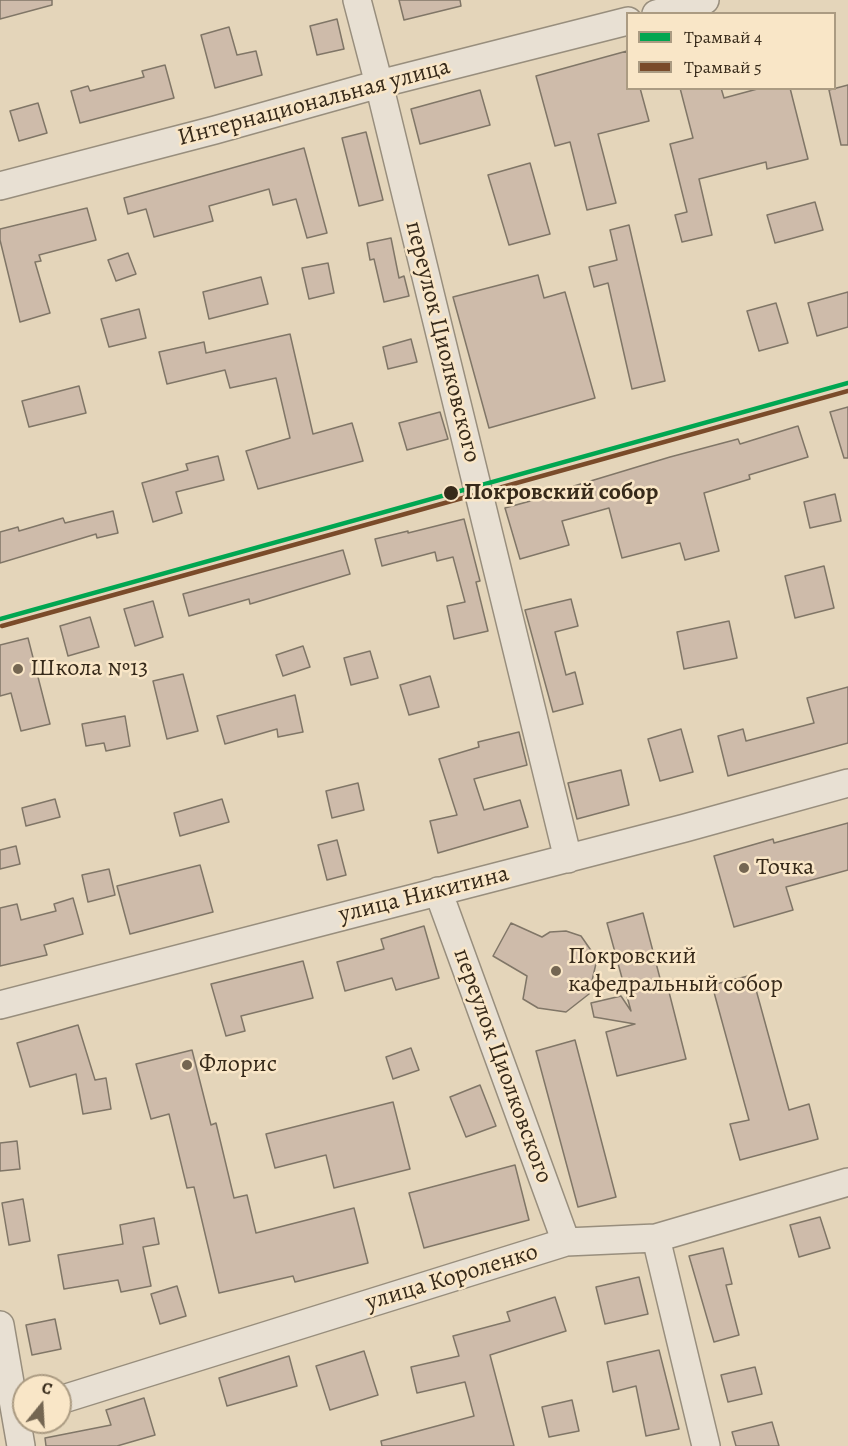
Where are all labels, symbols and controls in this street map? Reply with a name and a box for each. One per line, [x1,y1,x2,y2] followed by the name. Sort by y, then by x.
[626,12,836,90] legend
[684,25,762,49] text: Трамвай 4
[175,53,453,153] street label: Интернациональная улица
[684,55,762,79] text: Трамвай 5
[398,218,486,466] street label: переулок Циолковского
[464,479,658,507] place label: Покровский собор
[442,484,460,502] marker: Покровский собор
[30,655,148,683] place label: Школа №13
[11,662,25,676] marker: Школа №13
[756,854,814,882] place label: Точка
[336,860,512,930] street label: улица Никитина
[737,861,751,875] marker: Точка
[568,943,783,999] place label: Покровский кафедральный собор
[446,945,558,1187] street label: переулок Циолковского
[549,964,563,978] marker: Покровский кафедральный собор
[199,1051,277,1079] place label: Флорис
[180,1058,194,1072] marker: Флорис
[362,1238,542,1318] street label: улица Короленко
[12,1374,72,1434] north arrow
[39,1377,55,1401] text: С

